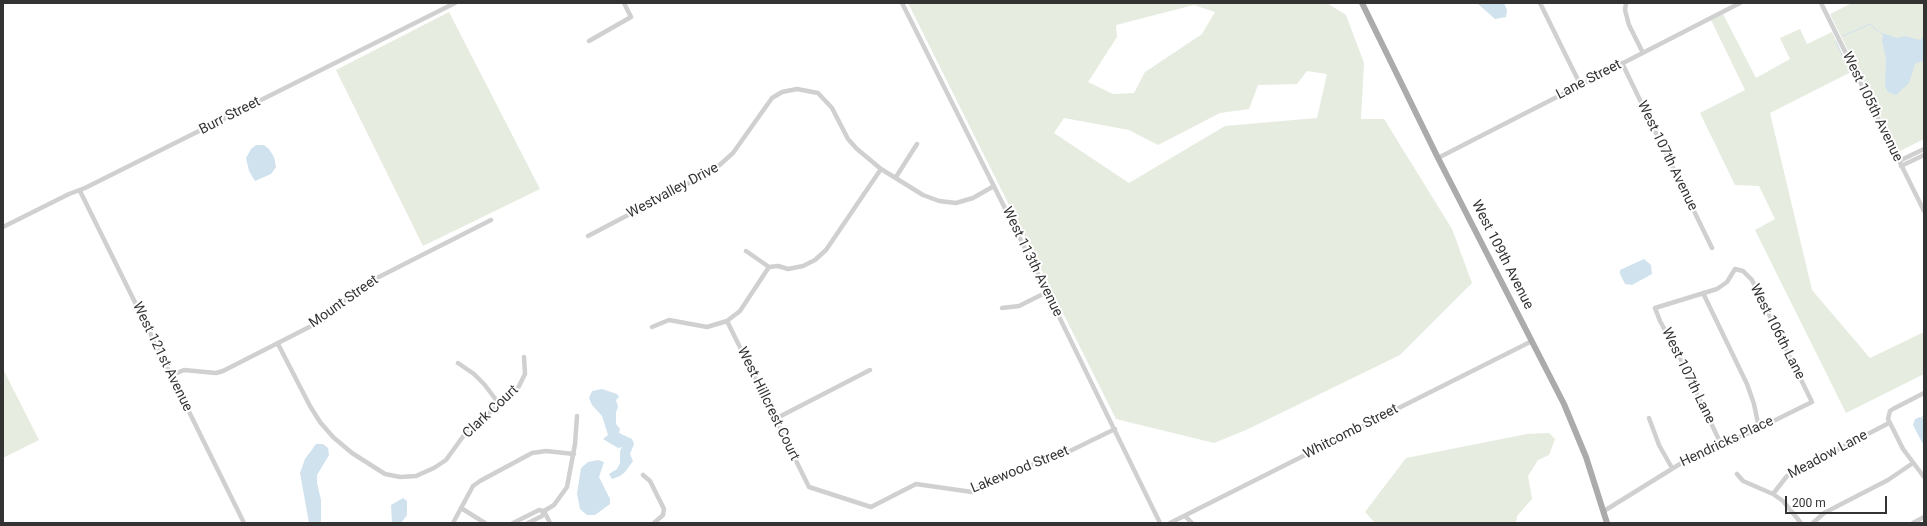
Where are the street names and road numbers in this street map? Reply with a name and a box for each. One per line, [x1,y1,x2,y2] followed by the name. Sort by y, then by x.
[1838,49,1906,165] street label: West 105th Avenue
[1554,56,1624,104] street label: Lane Street
[197,93,263,139] street label: Burr Street
[1633,98,1701,214] street label: West 107th Avenue
[624,160,722,222] street label: Westvalley Drive
[1467,198,1537,312] street label: West 109th Avenue
[998,204,1066,320] street label: West 113th Avenue
[306,272,382,332] street label: Mount Street
[1746,282,1808,382] street label: West 106th Lane
[128,300,196,414] street label: West 121st Avenue
[1658,325,1718,427] street label: West 107th Lane
[733,344,803,464] street label: West Hillcrest Court
[460,382,522,442] street label: Clark Court
[1301,401,1401,463] street label: Whitcomb Street
[1678,413,1776,471] street label: Hendricks Place
[1785,427,1871,483] street label: Meadow Lane
[968,443,1072,497] street label: Lakewood Street

